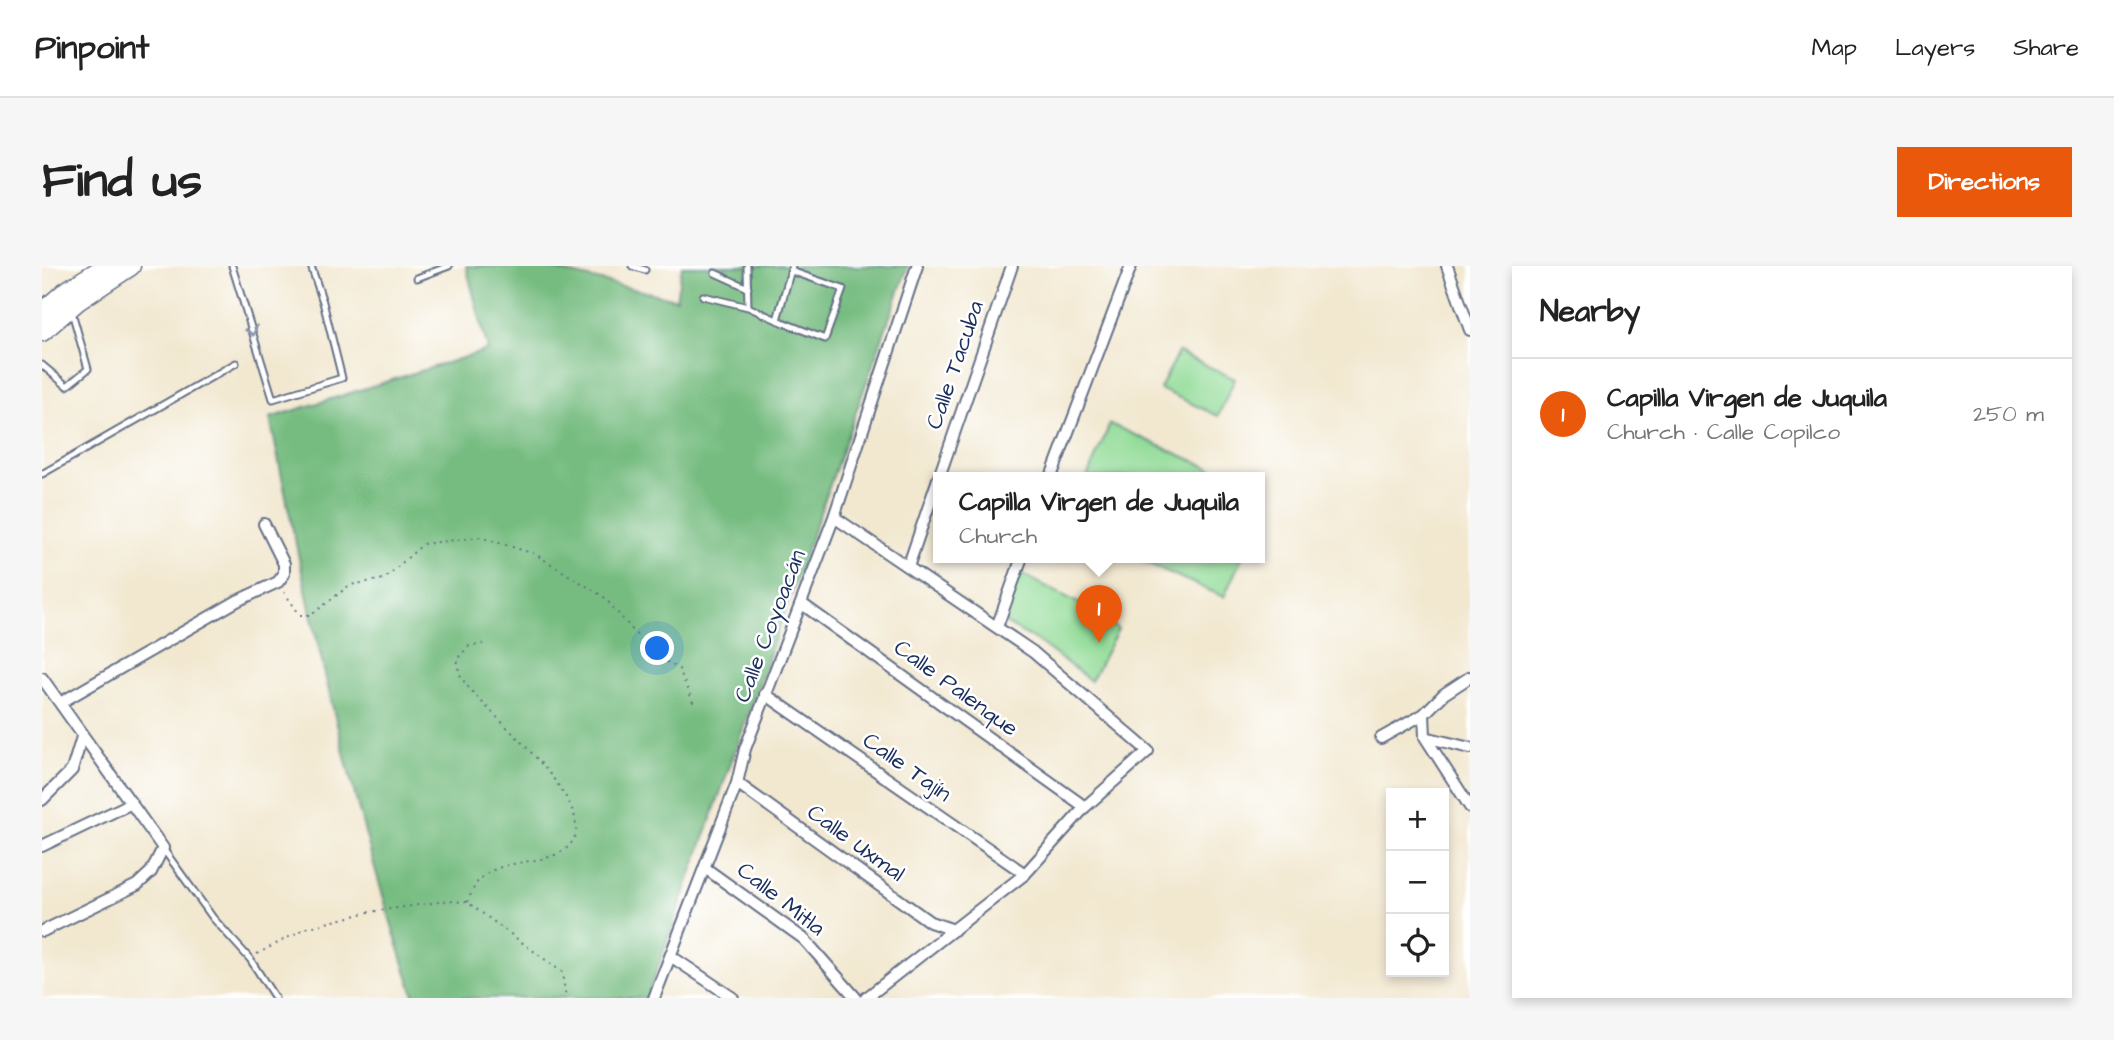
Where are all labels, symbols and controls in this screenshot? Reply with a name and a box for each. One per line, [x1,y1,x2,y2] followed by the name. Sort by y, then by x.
[35,25,149,71] text: Pinpoint
[1812,31,1857,65] text: Map
[1895,31,1975,65] text: Layers
[2013,31,2079,65] text: Share
[1897,147,2072,217] button: Directions
[42,148,202,216] text: Find us
[1540,291,1640,333] text: Nearby
[918,296,992,433] street label: Calle Tacuba
[244,325,259,337] one-way arrow
[1607,380,1887,416] text: Capilla Virgen de Juquila
[1562,398,1564,430] text: 1
[1973,398,2044,430] text: 250 m
[1607,416,1840,448] text: Church · Calle Copilco
[933,472,1265,563] popup
[959,484,1239,520] text: Capilla Virgen de Juquila
[959,520,1037,552] text: Church
[726,545,815,707] street label: Calle Coyoacán
[1076,585,1122,643] pin: 1
[640,631,674,665] your location
[887,632,1025,744] street label: Calle Palenque
[856,725,958,809] street label: Calle Tajín
[1386,788,1449,977] map controls
[1386,788,1449,851] button: +
[801,797,911,889] street label: Calle Uxmal
[1386,851,1449,914] button: −
[730,854,832,944] street label: Calle Mitla
[1386,914,1449,977] button: locate

